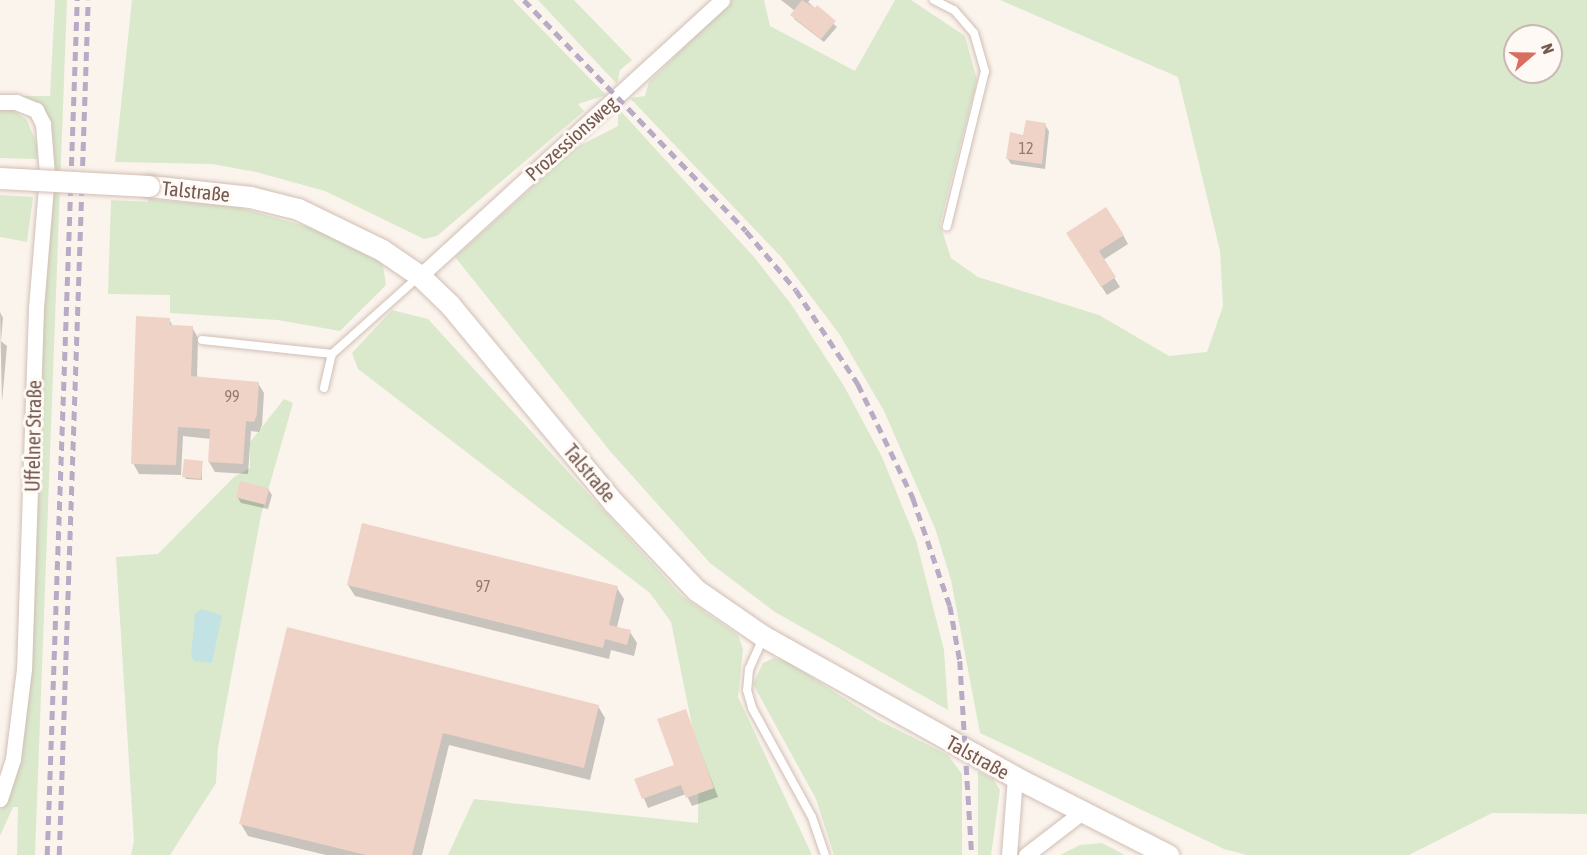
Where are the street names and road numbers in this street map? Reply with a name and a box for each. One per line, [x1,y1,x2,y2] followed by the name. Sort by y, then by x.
[520,91,622,185] street label: Prozessionsweg
[161,176,231,206] street label: Talstraße
[20,380,46,492] street label: Uffelner Straße
[559,439,621,507] street label: Talstraße
[942,730,1014,784] street label: Talstraße

